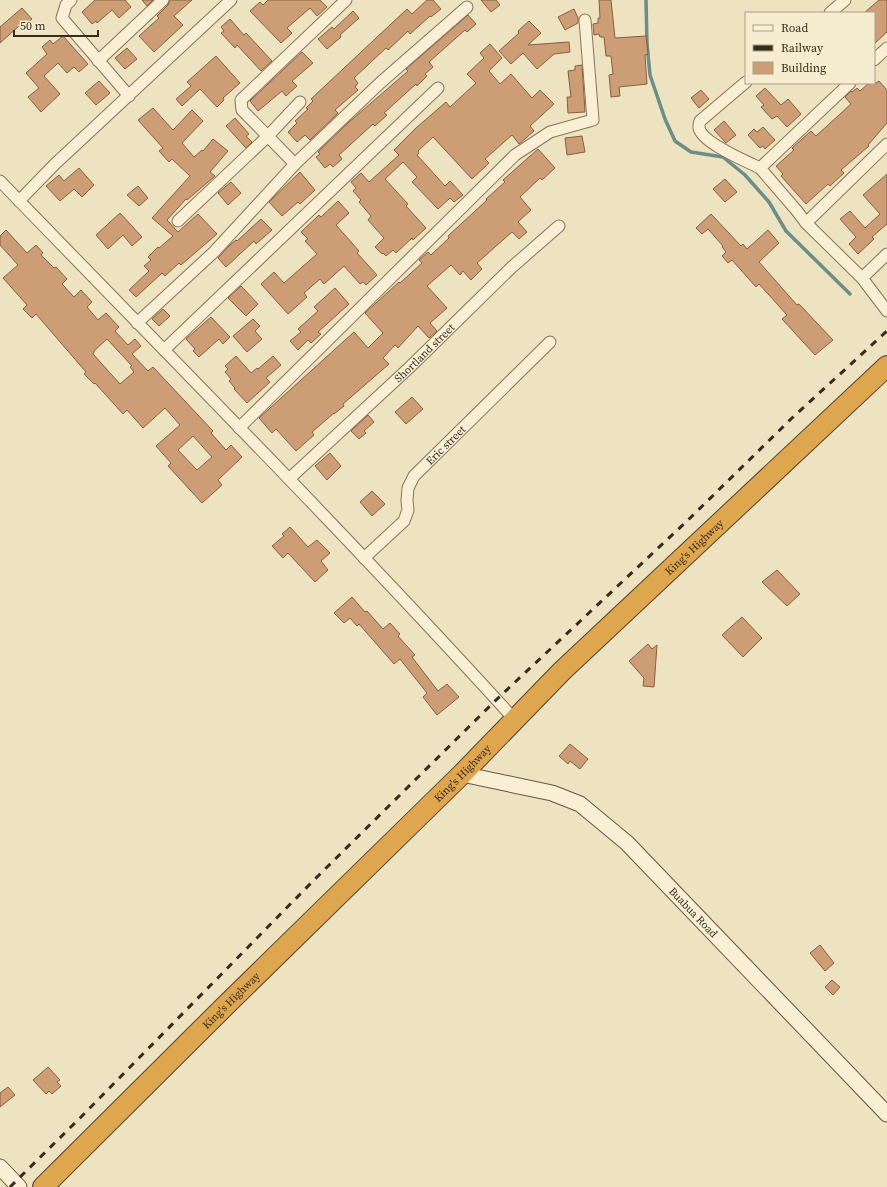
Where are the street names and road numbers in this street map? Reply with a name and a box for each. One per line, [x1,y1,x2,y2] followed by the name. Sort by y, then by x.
[391,320,458,386] street label: Shortland street
[423,422,469,468] street label: Eric street
[662,516,727,579] street label: King's Highway
[431,741,495,806] street label: King's Highway
[665,884,721,942] street label: Buabua Road
[199,969,264,1032] street label: King's Highway

